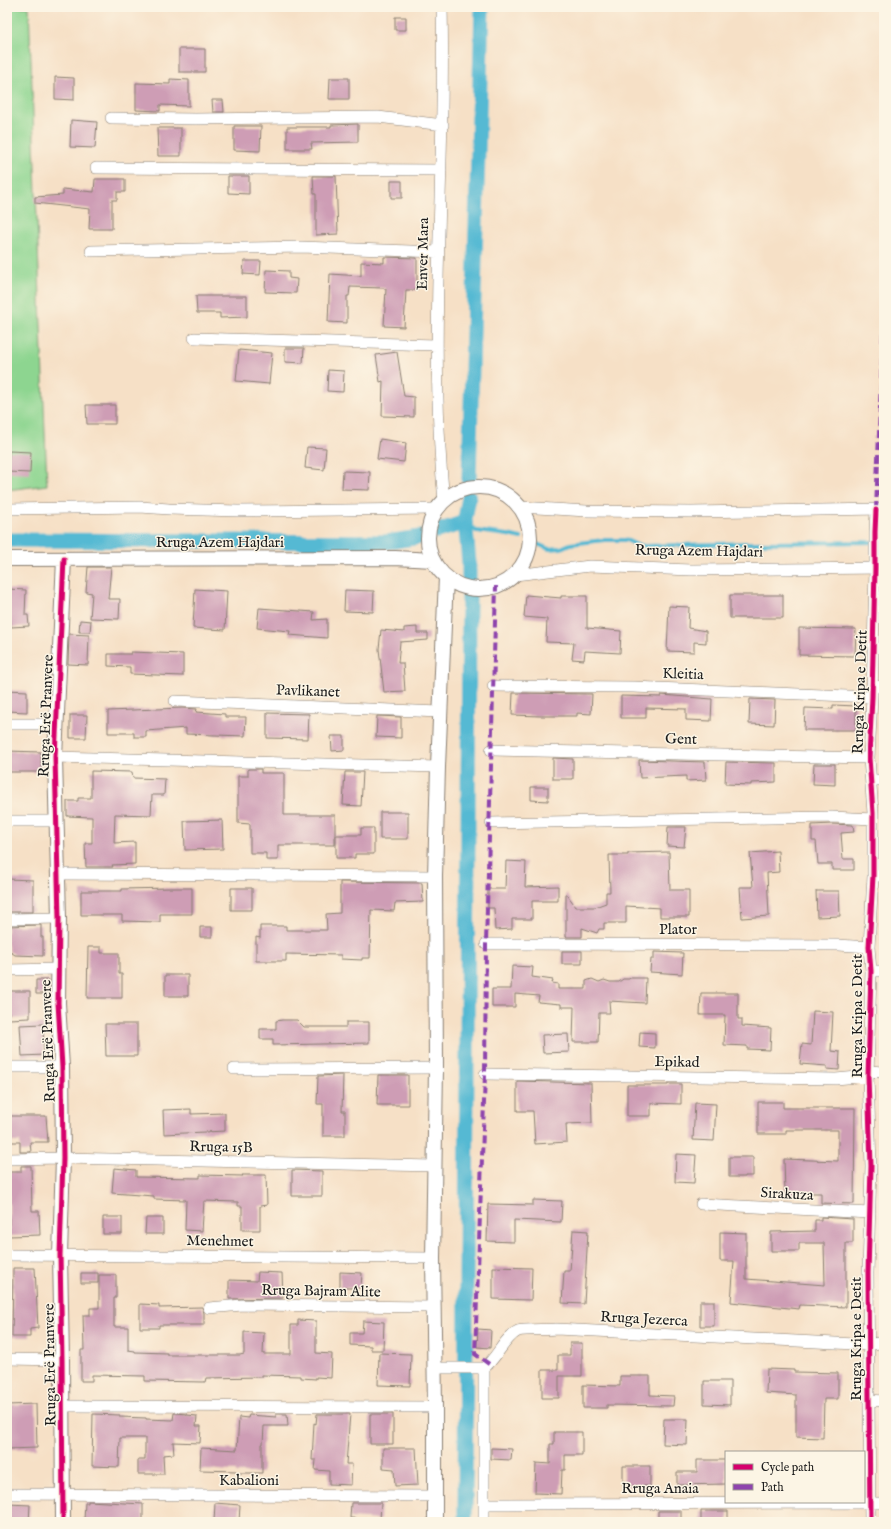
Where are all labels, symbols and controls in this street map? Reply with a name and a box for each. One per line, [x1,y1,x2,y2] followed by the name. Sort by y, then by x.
[413,217,433,291] street label: Enver Mara
[156,533,284,552] street label: Rruga Azem Hajdari
[635,540,763,562] street label: Rruga Azem Hajdari
[848,630,872,754] street label: Rruga Kripa e Detit
[34,654,58,778] street label: Rruga Erë Pranvere
[662,664,705,684] street label: Kleitia
[276,680,340,702] street label: Pavlikanet
[665,729,697,749] street label: Gent
[659,920,697,939] street label: Plator
[848,954,867,1078] street label: Rruga Kripa e Detit
[36,979,60,1103] street label: Rruga Erë Pranvere
[654,1052,701,1072] street label: Epikad
[189,1137,253,1157] street label: Rruga 15B
[760,1183,814,1205] street label: Sirakuza
[186,1231,254,1251] street label: Menehmet
[847,1277,866,1401] street label: Rruga Kripa e Detit
[261,1280,381,1302] street label: Rruga Bajram Alite
[39,1303,61,1427] street label: Rruga Erë Pranvere
[600,1307,689,1331] street label: Rruga Jezerca
[725,1451,865,1503] legend
[761,1460,815,1476] text: Cycle path
[219,1471,279,1490] street label: Kabalioni
[621,1479,699,1498] street label: Rruga Anaia
[761,1480,784,1495] text: Path

